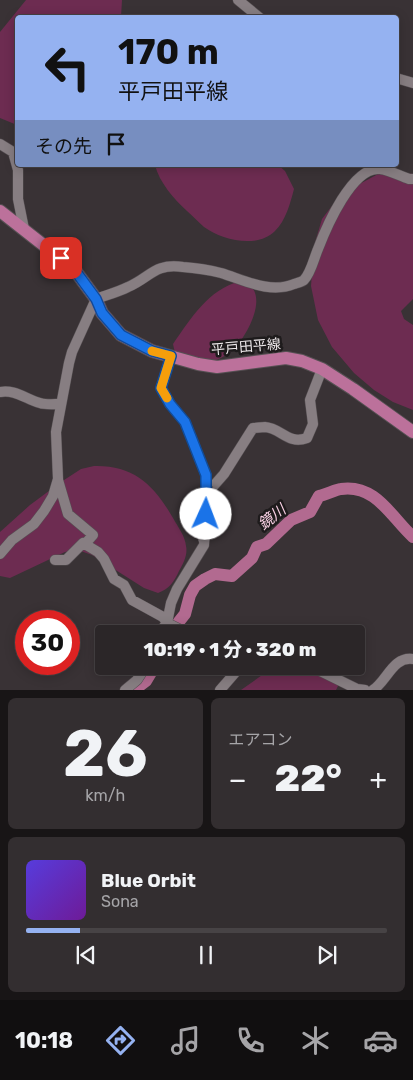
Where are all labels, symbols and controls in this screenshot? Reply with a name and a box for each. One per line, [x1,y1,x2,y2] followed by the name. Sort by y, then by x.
[118,31,219,73] text: 170 m
[35,35,100,100] icon: left
[118,78,228,105] text: 平戸田平線
[102,130,130,158] icon: arrive
[35,135,92,158] text: その先
[40,237,82,279] pin
[47,244,75,272] icon: arrive
[210,335,282,359] street label: 平戸田平線
[179,487,231,539] position arrow
[255,499,291,533] water label: 鏡川
[15,610,80,675] speed limit sign: 30
[144,638,316,661] text: 10:19 · 1 分 · 320 m
[63,715,148,792] text: 26
[229,730,293,749] text: エアコン
[274,755,342,801] text: 22°
[229,763,247,796] text: −
[370,763,387,796] text: +
[85,786,125,805] text: km/h
[101,869,196,892] text: Blue Orbit
[101,892,139,911] text: Sona
[72,941,100,969] icon: previous
[192,941,220,969] icon: pause
[313,941,341,969] icon: next
[103,1023,138,1058] icon: directions
[168,1023,203,1058] icon: music
[233,1023,268,1058] icon: phone
[298,1023,333,1058] icon: climate
[363,1023,398,1058] icon: car
[15,1027,73,1054] text: 10:18

